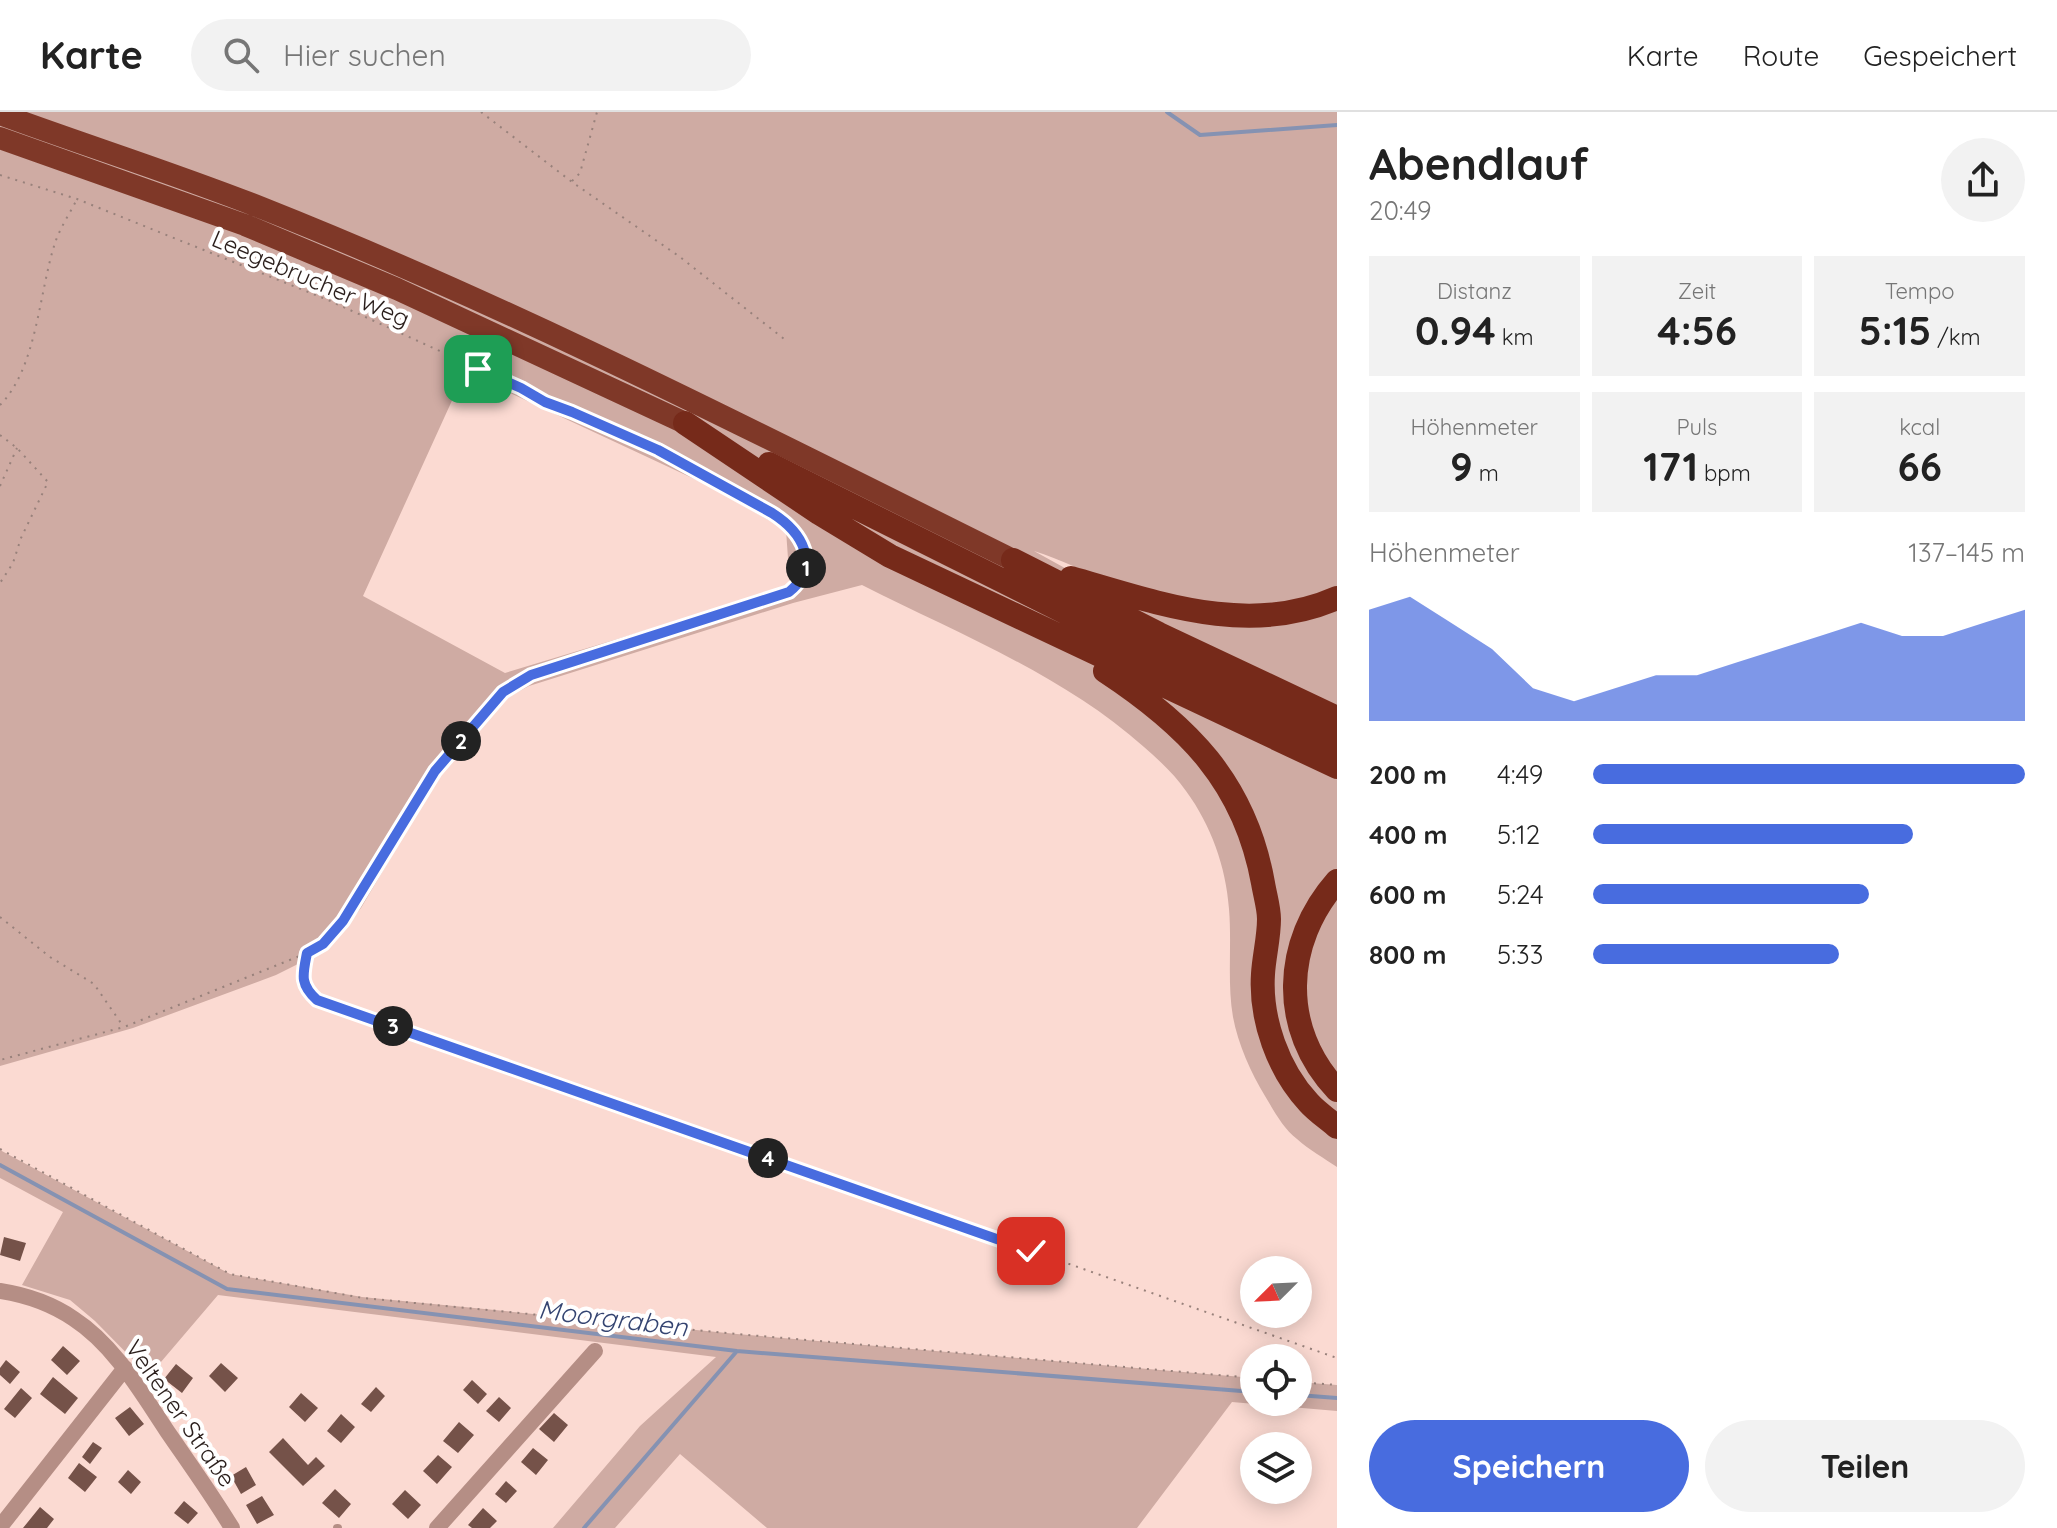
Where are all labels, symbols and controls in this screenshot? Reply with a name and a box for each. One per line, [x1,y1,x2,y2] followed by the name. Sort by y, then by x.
[191,19,751,91] search box
[40,31,143,79] text: Karte
[219,33,263,77] icon: search
[283,36,446,74] text: Hier suchen
[1627,38,1699,73] text: Karte
[1743,38,1819,73] text: Route
[1863,38,2017,73] text: Gespeichert
[1369,136,1589,191] text: Abendlauf
[1941,138,2025,222] button: share
[1369,194,1431,227] text: 20:49
[208,223,414,333] street label: Leegebrucher Weg
[1437,277,1512,305] text: Distanz
[1678,277,1716,305] text: Zeit
[1885,277,1955,305] text: Tempo
[1415,305,1496,355] text: 0.94
[1657,305,1737,355] text: 4:56
[1859,305,1931,355] text: 5:15
[1496,323,1534,351] text: km
[1931,323,1981,351] text: /km
[444,335,512,403] pin
[456,347,500,391] icon: arrive
[1411,413,1538,441] text: Höhenmeter
[1677,413,1717,441] text: Puls
[1899,413,1940,441] text: kcal
[1450,441,1473,491] text: 9
[1643,441,1698,491] text: 171
[1898,441,1942,491] text: 66
[1473,459,1499,487] text: m
[1698,459,1751,487] text: bpm
[1369,536,1520,569] text: Höhenmeter
[1908,536,2025,569] text: 137–145 m
[786,548,826,588] pin: 1
[802,554,810,582] text: 1
[441,721,481,761] pin: 2
[455,727,467,755] text: 2
[1369,758,1447,791] text: 200 m
[1497,758,1543,791] text: 4:49
[1369,818,1447,851] text: 400 m
[1497,818,1540,851] text: 5:12
[1369,878,1447,911] text: 600 m
[1497,878,1544,911] text: 5:24
[1369,938,1446,971] text: 800 m
[1497,938,1543,971] text: 5:33
[373,1006,413,1046] pin: 3
[387,1012,399,1040] text: 3
[748,1138,788,1178] pin: 4
[762,1144,774,1172] text: 4
[997,1217,1065,1285] pin
[1009,1229,1053,1273] icon: check
[1240,1256,1312,1328] north arrow
[1240,1256,1312,1504] map controls
[537,1293,690,1344] water label: Moorgraben
[119,1334,243,1492] street label: Veltener Straße
[1240,1344,1312,1416] button: locate
[1369,1420,1689,1512] button: Speichern
[1705,1420,2025,1512] button: Teilen
[1240,1432,1312,1504] button: layers

